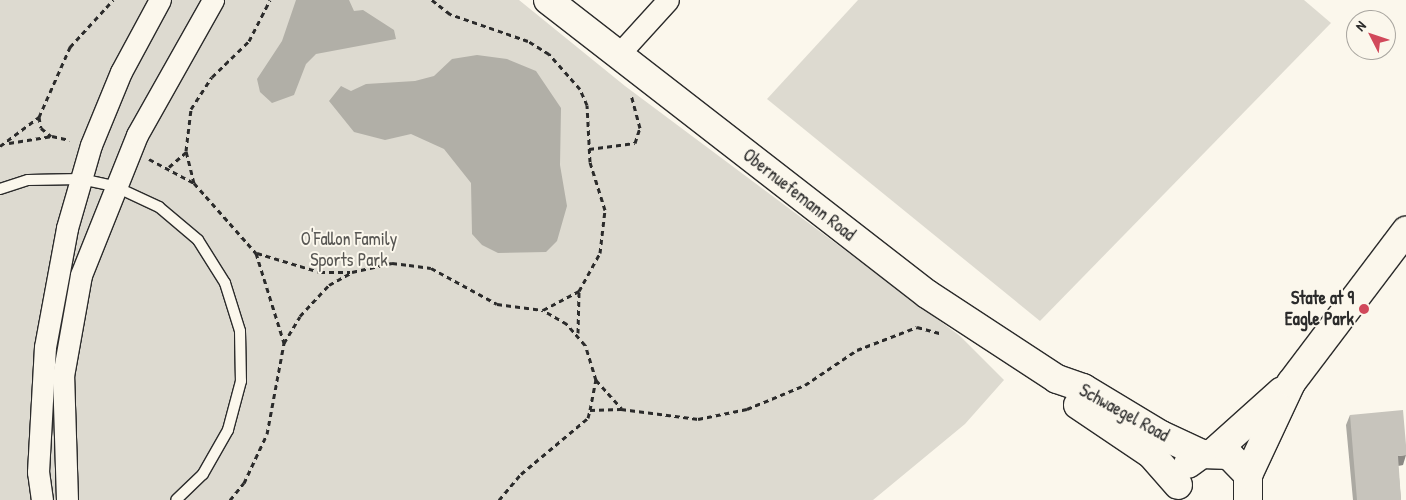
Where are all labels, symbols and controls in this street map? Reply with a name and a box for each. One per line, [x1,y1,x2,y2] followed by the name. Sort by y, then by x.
[1346,10,1396,60] north arrow
[1350,16,1370,35] text: N
[738,144,860,246] street label: Obernuefemann Road
[301,229,397,272] park label: O'Fallon Family Sports Park
[1285,288,1354,330] place label: State at 9 Eagle Park
[1358,303,1370,315] marker: State at 9 Eagle Park
[1075,380,1173,446] street label: Schwaegel Road

